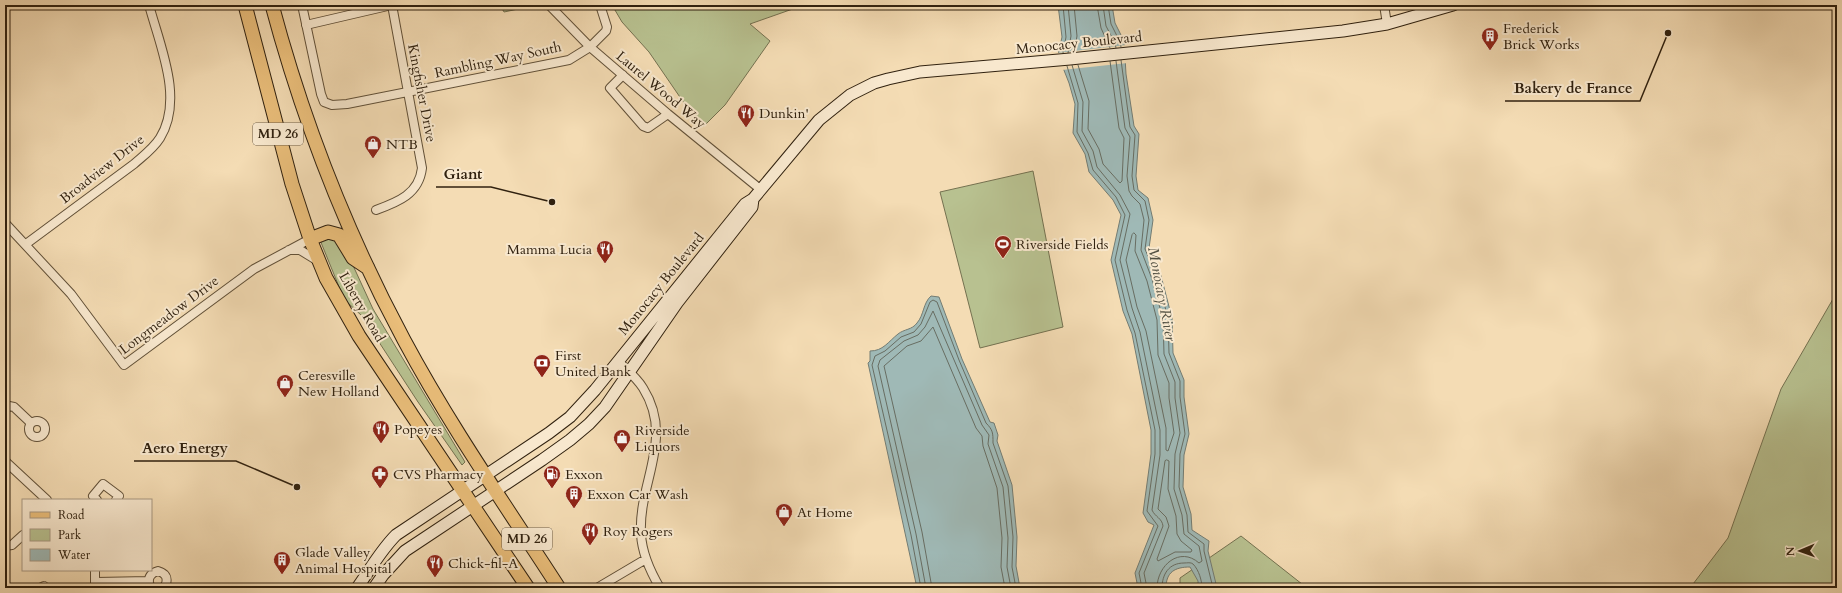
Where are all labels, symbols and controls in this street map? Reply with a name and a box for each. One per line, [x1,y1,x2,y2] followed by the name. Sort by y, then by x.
[1503,19,1580,54] place label: Frederick Brick Works
[1480,26,1500,51] building icon: Frederick Brick Works
[1015,27,1144,59] street label: Monocacy Boulevard
[433,37,563,83] street label: Rambling Way South
[403,42,441,144] street label: Kingfisher Drive
[612,47,710,134] street label: Laurel Wood Way
[1505,74,1640,101] callout: Bakery de France
[1514,78,1632,98] text: Bakery de France
[736,103,756,128] restaurant icon: Dunkin'
[759,104,809,123] place label: Dunkin'
[253,123,303,145] road number: MD 26
[56,130,148,208] street label: Broadview Drive
[363,134,383,159] shop icon: NTB
[386,135,418,154] place label: NTB
[436,160,491,187] callout: Giant
[444,164,483,184] text: Giant
[614,228,709,339] street label: Monocacy Boulevard
[993,234,1013,259] sports icon: Riverside Fields
[1016,235,1109,254] place label: Riverside Fields
[595,239,615,264] restaurant icon: Mamma Lucia
[507,240,592,259] place label: Mamma Lucia
[1143,245,1181,344] water label: Monocacy River
[334,269,390,346] street label: Liberty Road
[115,271,223,359] street label: Longmeadow Drive
[555,346,632,381] place label: First United Bank
[532,353,552,378] bank icon: First United Bank
[298,366,380,401] place label: Ceresville New Holland
[275,373,295,398] shop icon: Ceresville New Holland
[371,419,391,444] restaurant icon: Popeyes
[394,420,442,439] place label: Popeyes
[635,421,690,456] place label: Riverside Liquors
[612,428,632,453] shop icon: Riverside Liquors
[134,434,236,461] callout: Aero Energy
[142,438,229,458] text: Aero Energy
[370,464,390,489] pharmacy icon: CVS Pharmacy
[542,464,562,489] fuel station icon: Exxon
[393,465,484,484] place label: CVS Pharmacy
[565,465,603,484] place label: Exxon
[564,484,584,509] building icon: Exxon Car Wash
[587,485,689,504] place label: Exxon Car Wash
[22,499,152,571] legend
[774,502,794,527] shop icon: At Home
[797,503,853,522] place label: At Home
[58,507,85,523] text: Road
[580,521,600,546] restaurant icon: Roy Rogers
[603,522,673,541] place label: Roy Rogers
[58,527,82,543] text: Park
[502,528,552,550] road number: MD 26
[1780,531,1820,571] north arrow
[295,543,392,578] place label: Glade Valley Animal Hospital
[1783,546,1798,556] text: N
[57,547,91,563] text: Water
[272,550,292,575] building icon: Glade Valley Animal Hospital
[425,553,445,578] restaurant icon: Chick-fil-A
[448,554,518,573] place label: Chick-fil-A

